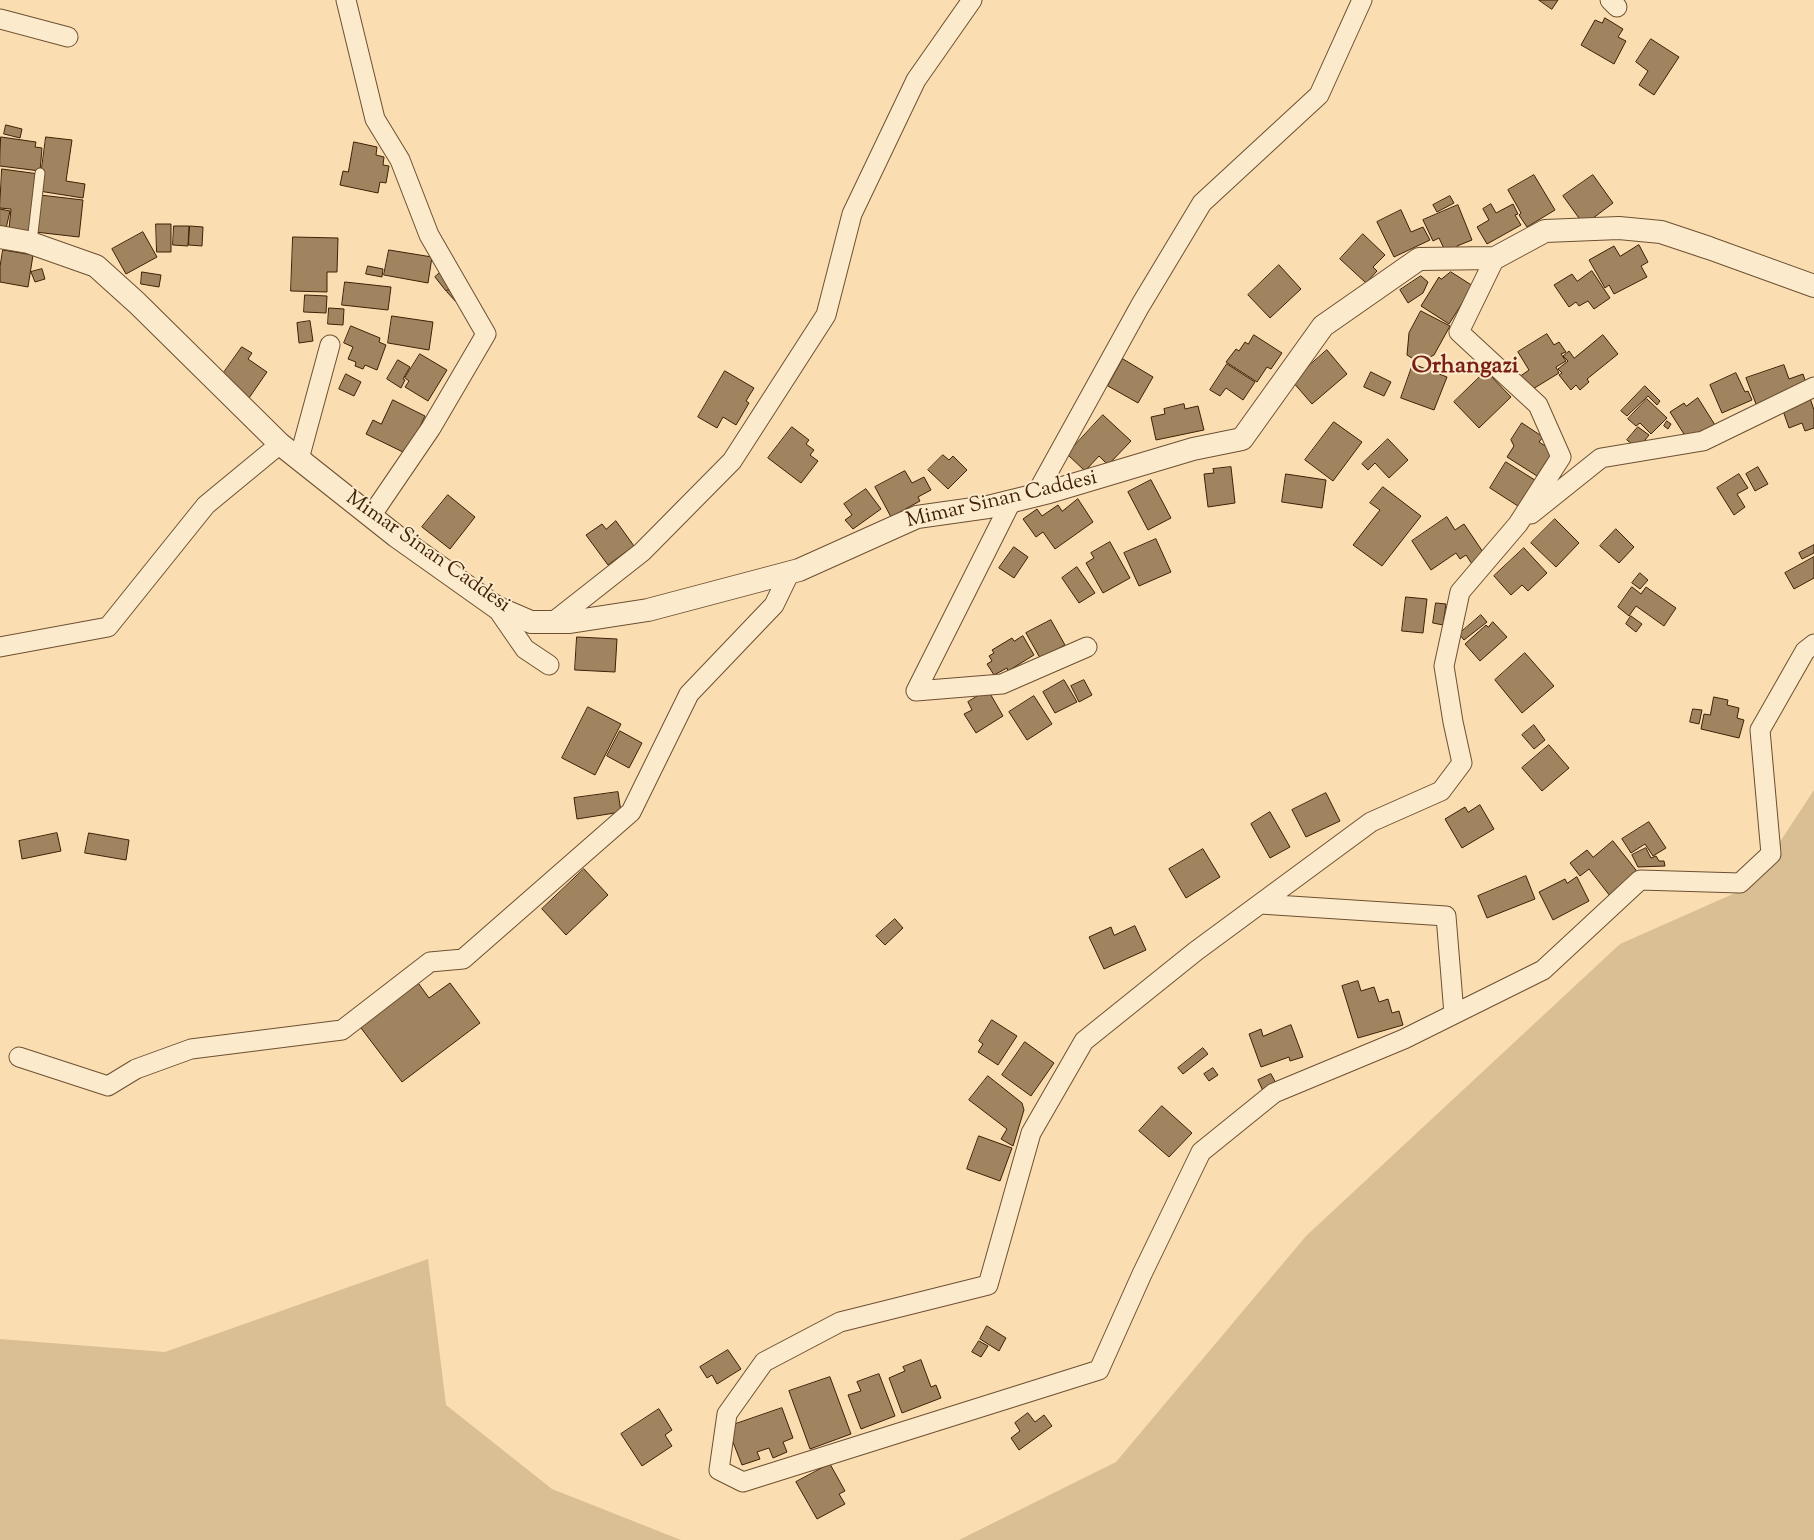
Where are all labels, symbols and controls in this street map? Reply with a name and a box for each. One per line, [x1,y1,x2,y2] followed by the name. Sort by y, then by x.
[1411,354,1519,382] district label: Orhangazi
[904,467,1100,535] street label: Mimar Sinan Caddesi
[340,487,514,619] street label: Mimar Sinan Caddesi

